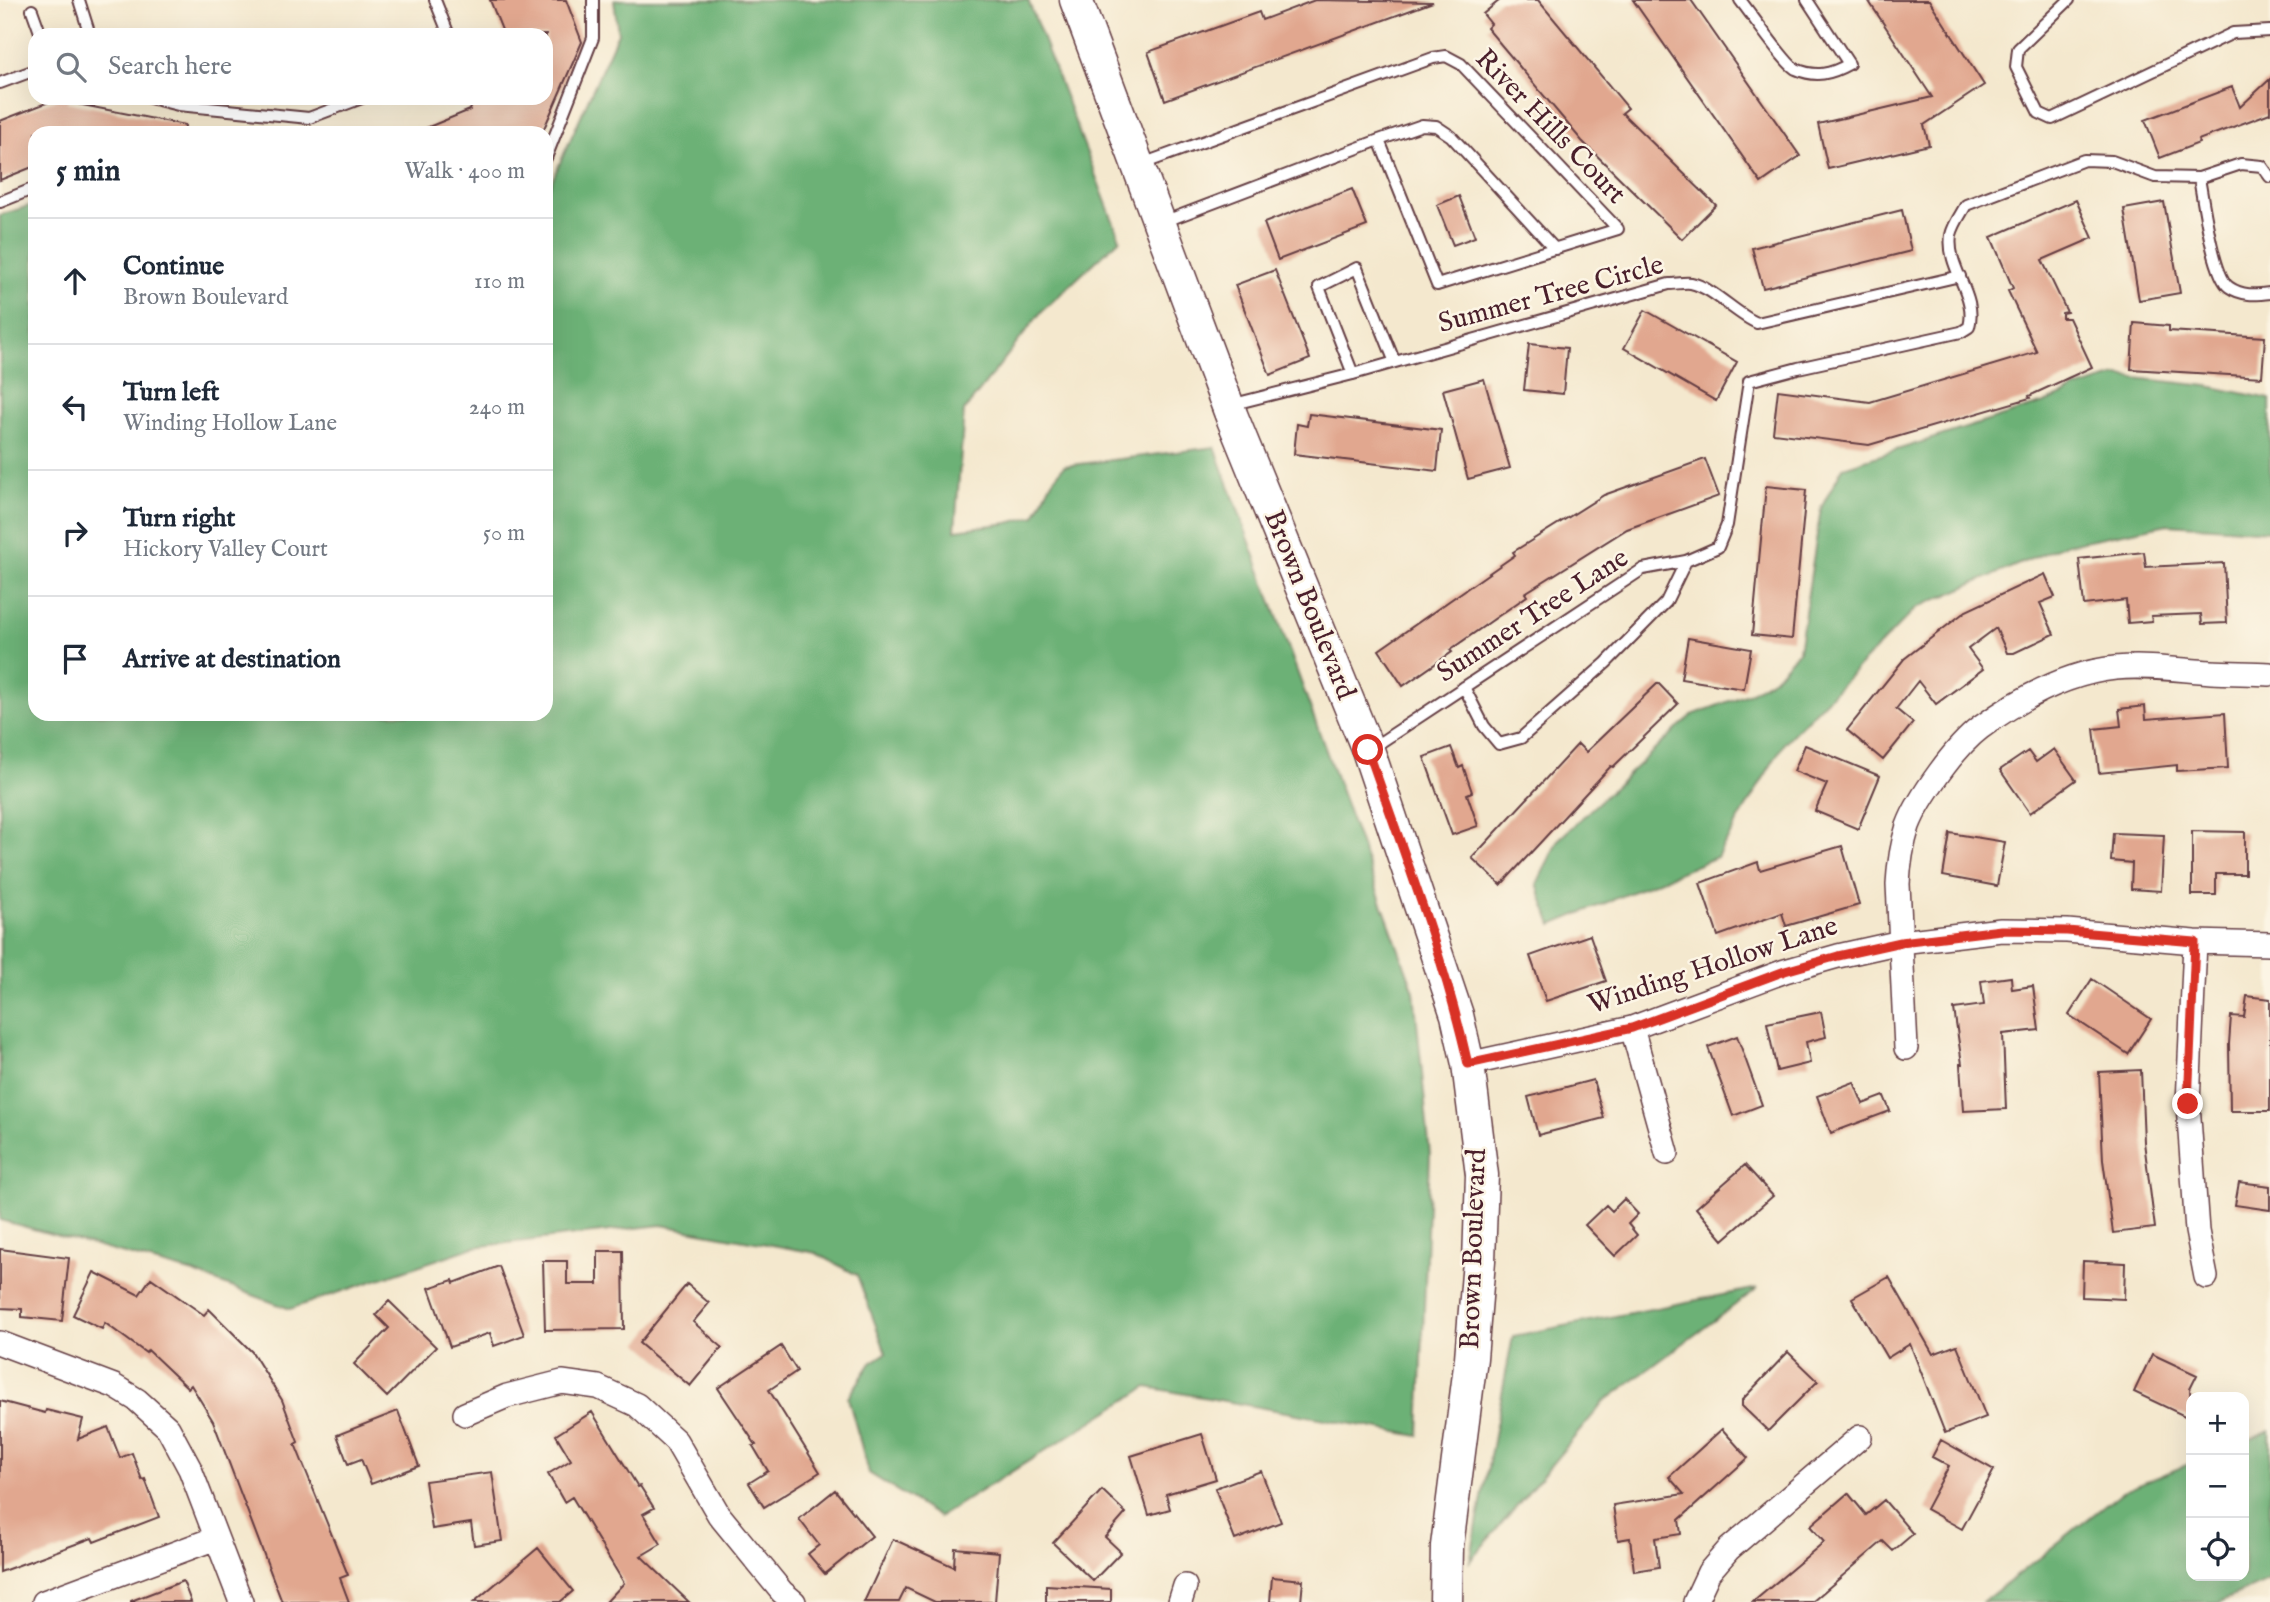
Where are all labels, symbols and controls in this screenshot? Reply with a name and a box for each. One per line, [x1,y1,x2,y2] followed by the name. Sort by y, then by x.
[28,28,553,105] search box
[1467,42,1633,212] street label: River Hills Court
[52,48,90,86] icon: search
[108,50,232,83] text: Search here
[56,153,121,191] text: 5 min
[404,157,525,186] text: Walk · 400 m
[1435,248,1668,342] street label: Summer Tree Circle
[123,250,224,283] text: Continue
[56,262,94,300] icon: ahead
[474,267,525,296] text: 110 m
[123,283,288,312] text: Brown Boulevard
[123,376,220,409] text: Turn left
[56,388,94,426] icon: left
[469,393,525,422] text: 240 m
[123,409,337,438] text: Winding Hollow Lane
[123,502,236,535] text: Turn right
[1255,505,1363,705] street label: Brown Boulevard
[56,514,94,552] icon: right
[483,519,525,548] text: 50 m
[123,535,328,564] text: Hickory Valley Court
[1431,541,1635,691] street label: Summer Tree Lane
[56,640,94,678] icon: arrive
[123,643,341,676] text: Arrive at destination
[1352,734,1383,765] route start
[1584,909,1842,1023] street label: Winding Hollow Lane
[2172,1088,2203,1119] route end
[1453,1148,1495,1350] street label: Brown Boulevard
[2186,1392,2249,1581] map controls
[2186,1392,2249,1455] button: +
[2186,1455,2249,1518] button: −
[2186,1518,2249,1581] button: locate

